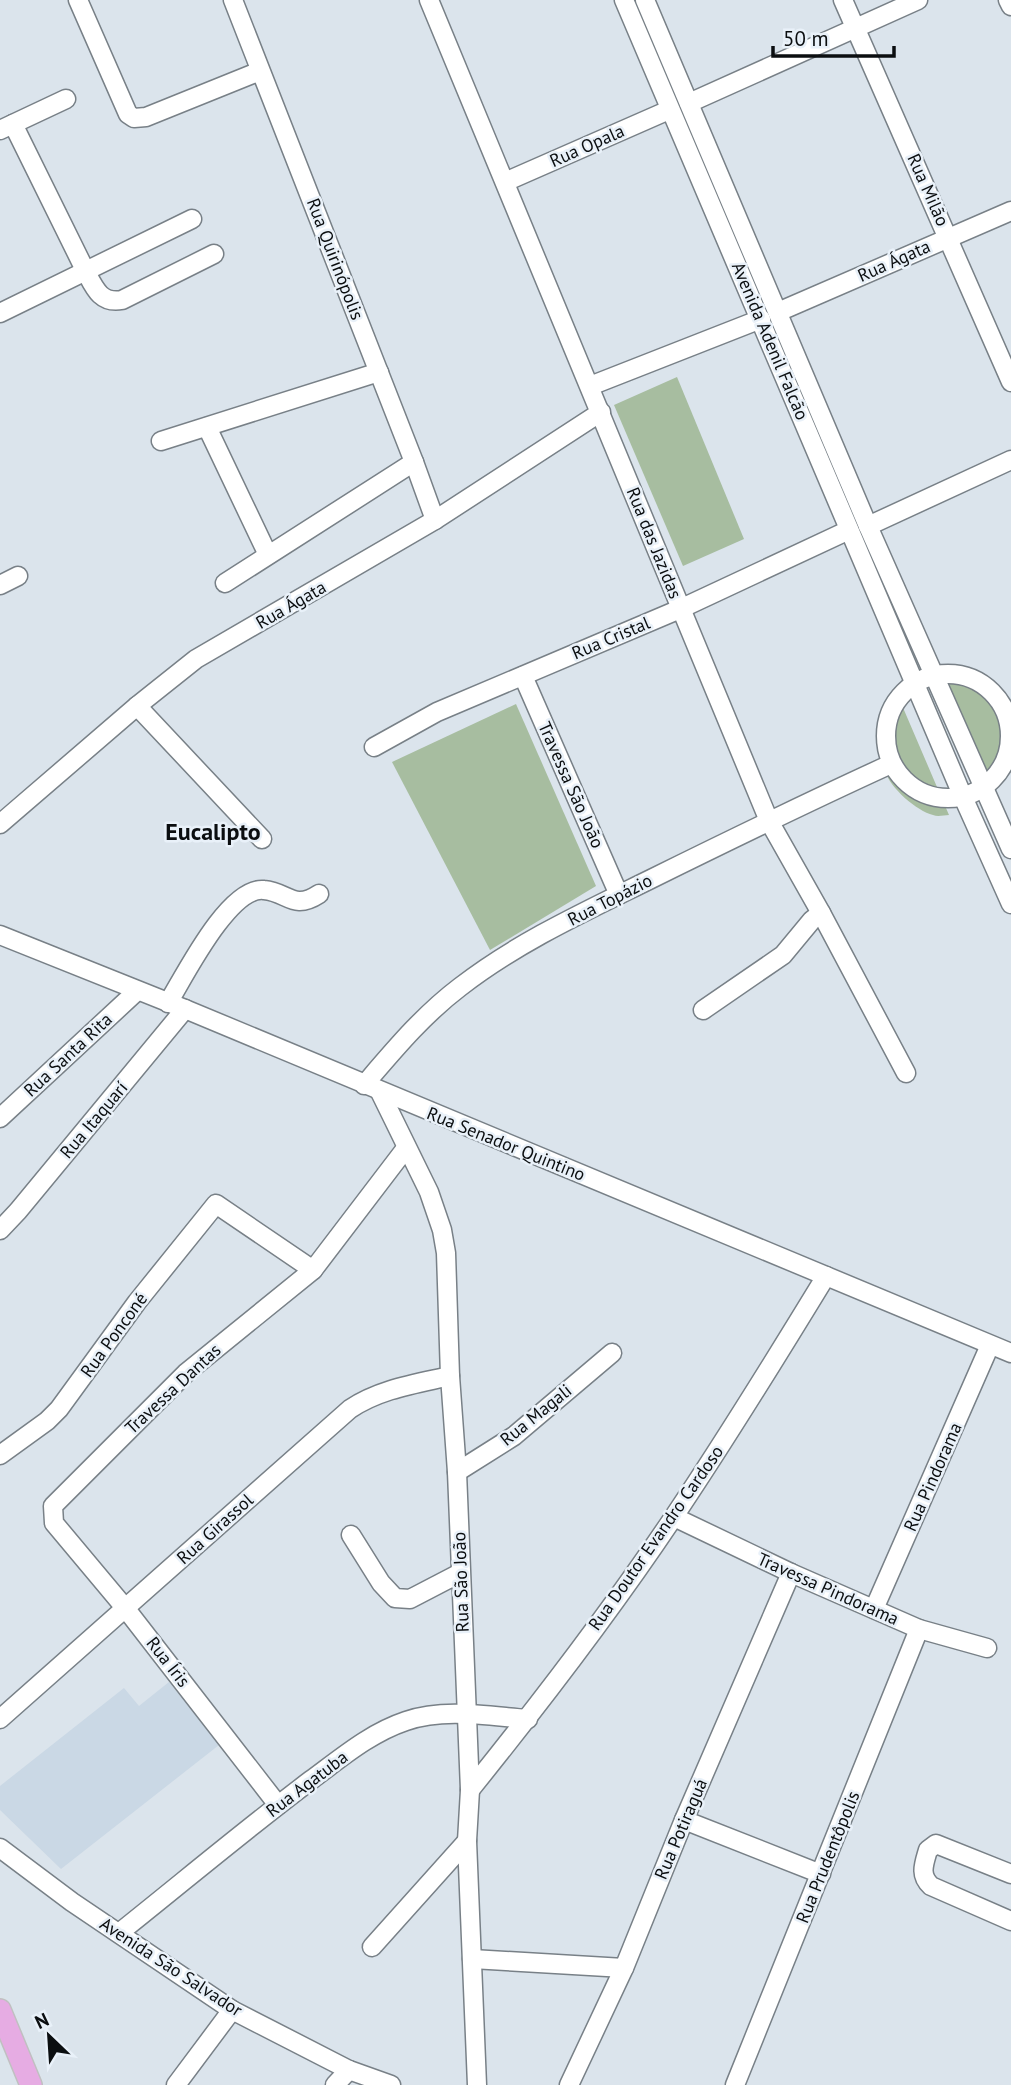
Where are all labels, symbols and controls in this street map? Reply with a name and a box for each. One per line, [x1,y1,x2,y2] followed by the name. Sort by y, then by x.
[773,14,894,58] scale bar
[783,25,829,52] text: 50 m
[546,119,628,172] street label: Rua Opala
[902,150,955,230] street label: Rua Milão
[302,195,369,323] street label: Rua Quirinópolis
[854,234,934,287] street label: Rua Ágata
[727,258,814,423] street label: Avenida Adenil Falcão
[622,484,687,602] street label: Rua das Jazidas
[252,575,330,634] street label: Rua Ágata
[568,610,654,664] street label: Rua Cristal
[533,718,610,852] street label: Travessa São João
[165,816,261,847] district label: Eucalipto
[564,868,656,931] street label: Rua Topázio
[19,1008,117,1101] street label: Rua Santa Rita
[55,1076,133,1163] street label: Rua Itaquarí
[424,1101,589,1186] street label: Rua Senador Quintino
[75,1288,152,1382] street label: Rua Ponconé
[120,1338,225,1439] street label: Travessa Dantas
[495,1379,576,1451] street label: Rua Magali
[898,1419,967,1535] street label: Rua Pindorama
[583,1441,728,1635] street label: Rua Doutor Evandro Cardoso
[172,1488,258,1569] street label: Rua Girassol
[447,1531,474,1633] street label: Rua São João
[754,1547,902,1630] street label: Travessa Pindorama
[142,1632,195,1692] street label: Rua Íris
[261,1745,352,1822] street label: Rua Agatuba
[649,1775,712,1883] street label: Rua Potiraguá
[791,1787,865,1926] street label: Rua Prudentôpolis
[96,1912,247,2021] street label: Avenida São Salvador
[14,2001,84,2071] north arrow
[31,2007,53,2034] text: N

